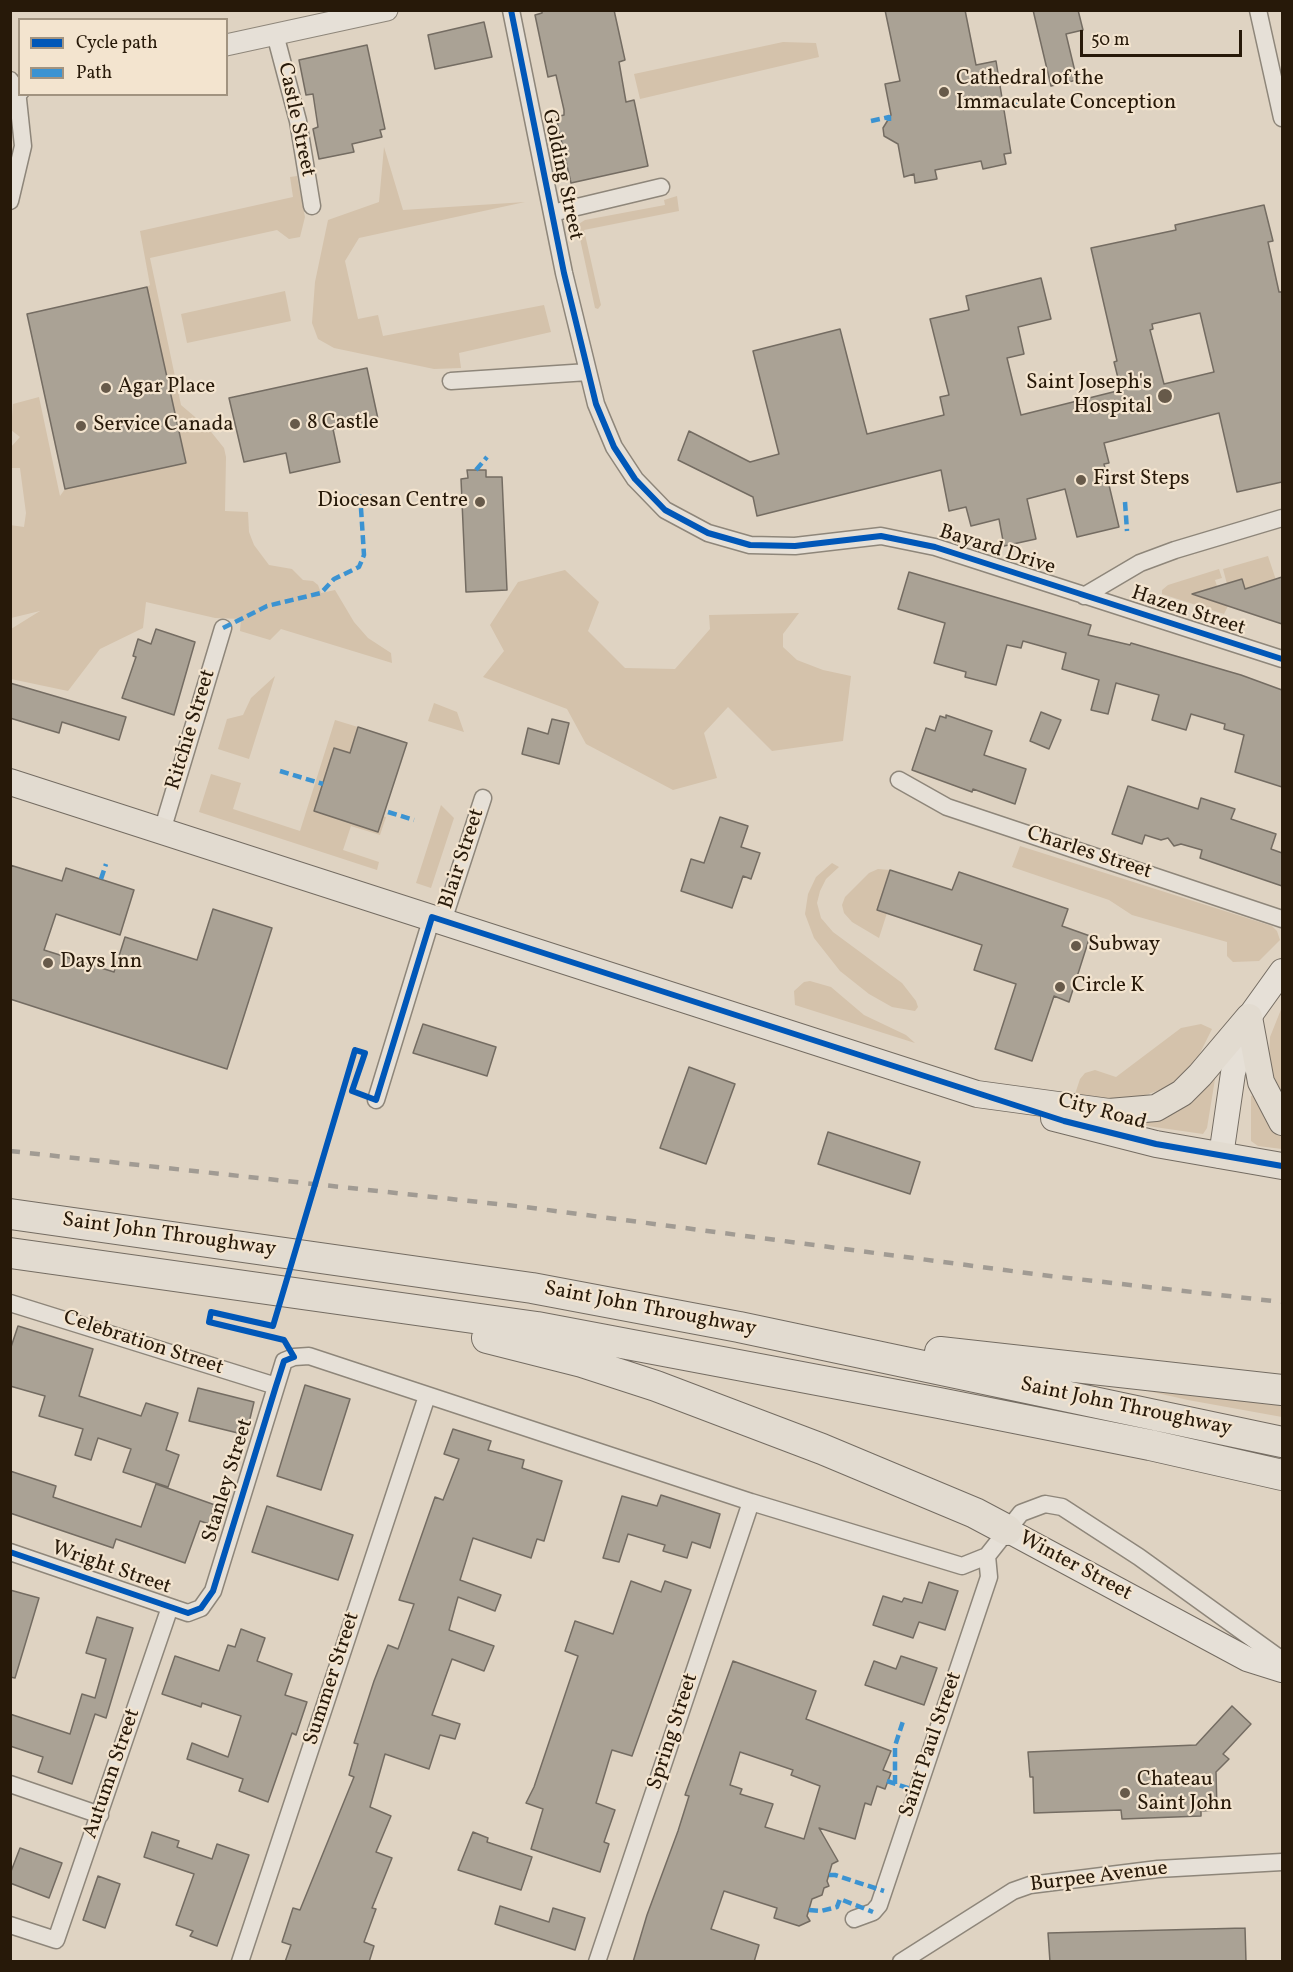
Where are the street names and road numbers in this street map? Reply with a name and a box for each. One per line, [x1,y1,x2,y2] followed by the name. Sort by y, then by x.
[271,61,319,179] street label: Castle Street
[535,107,587,243] street label: Golding Street
[936,520,1058,582] street label: Bayard Drive
[1128,582,1248,642] street label: Hazen Street
[162,667,222,793] street label: Ritchie Street
[435,806,491,912] street label: Blair Street
[1023,822,1155,886] street label: Charles Street
[1055,1089,1149,1137] street label: City Road
[60,1209,278,1263] street label: Saint John Throughway
[542,1277,758,1343] street label: Saint John Throughway
[60,1306,226,1382] street label: Celebration Street
[1018,1373,1234,1443] street label: Saint John Throughway
[198,1416,260,1546] street label: Stanley Street
[1014,1527,1136,1607] street label: Winter Street
[48,1537,174,1601] street label: Wright Street
[300,1609,366,1749] street label: Summer Street
[895,1669,969,1821] street label: Saint Paul Street
[643,1670,705,1794] street label: Spring Street
[79,1706,147,1842] street label: Autumn Street
[1029,1857,1169,1899] street label: Burpee Avenue

